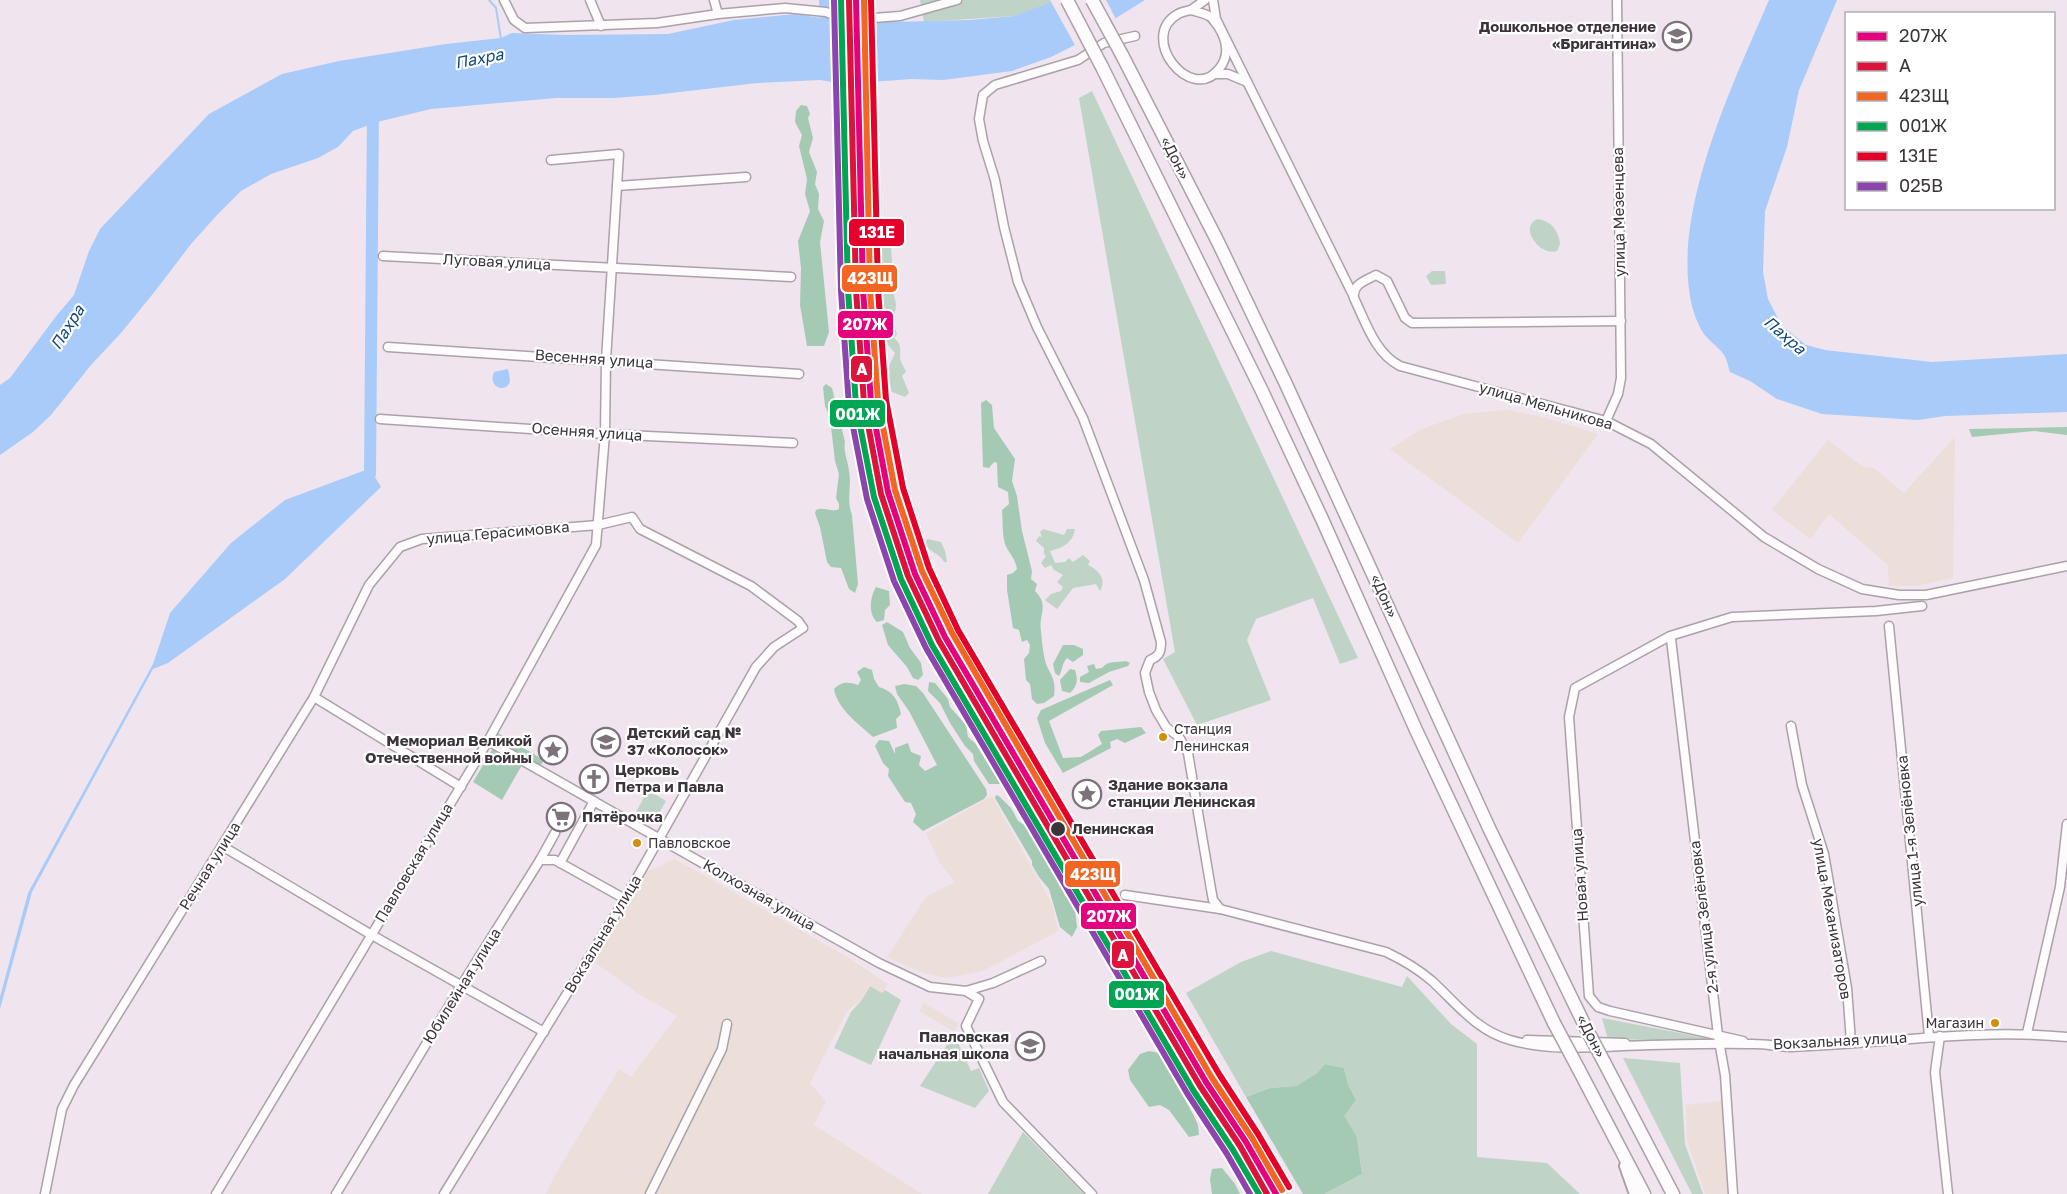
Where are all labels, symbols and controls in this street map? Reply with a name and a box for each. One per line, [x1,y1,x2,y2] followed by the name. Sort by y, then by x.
[1845,12,2055,210] legend
[1479,17,1656,52] place label: Дошкольное отделение «Бригантина»
[1661,20,1693,52] school or university icon: Дошкольное отделение «Бригантина»
[1899,24,1947,46] text: 207Ж
[453,43,506,72] water label: Пахра
[1899,54,1911,76] text: A
[1899,84,1949,106] text: 423Щ
[1899,114,1947,136] text: 001Ж
[1158,133,1194,182] street label: «Дон»
[1899,144,1938,166] text: 131Е
[1608,147,1628,277] street label: улица Мезенцева
[1899,174,1943,196] text: 025В
[848,218,905,247] line badge: 131Е
[859,222,895,242] text: 131Е
[443,249,551,273] street label: Луговая улица
[841,264,898,293] line badge: 423Щ
[847,268,893,288] text: 423Щ
[46,300,89,353] water label: Пахра
[837,310,894,339] line badge: 207Ж
[1760,311,1811,359] water label: Пахра
[842,314,888,334] text: 207Ж
[534,345,654,371] street label: Весенняя улица
[850,355,873,383] line badge: A
[856,359,868,379] text: A
[1477,377,1615,433] street label: улица Мельникова
[829,399,886,428] line badge: 001Ж
[835,404,881,424] text: 001Ж
[531,418,643,444] street label: Осенняя улица
[426,517,570,547] street label: улица Герасимовка
[1367,571,1402,620] street label: «Дон»
[1174,720,1249,754] place label: Станция Ленинская
[627,723,741,758] place label: Детский сад № 37 «Колосок»
[590,726,622,758] school or university icon: Детский сад № 37 «Колосок»
[365,731,532,766] place label: Мемориал Великой Отечественной войны
[1157,731,1169,743] marker: Станция Ленинская
[537,734,569,766] place icon: Мемориал Великой Отечественной войны
[1892,754,1926,908] street label: улица 1-я Зелёновка
[615,760,724,795] place label: Церковь Петра и Павла
[578,763,610,795] church icon: Церковь Петра и Павла
[1108,775,1256,810] place label: Здание вокзала станции Ленинская
[1071,778,1103,810] place icon: Здание вокзала станции Ленинская
[370,800,456,925] street label: Павловская улица
[545,801,577,833] supermarket icon: Пятёрочка
[582,807,663,825] place label: Пятёрочка
[175,818,243,913] street label: Речная улица
[1072,819,1154,837] place label: Ленинская
[1049,820,1067,838] marker: Ленинская
[1567,828,1591,922] street label: Новая улица
[648,834,731,851] place label: Павловское
[631,837,643,849] marker: Павловское
[1810,837,1856,1001] street label: улица Механизаторов
[1685,840,1721,994] street label: 2-я улица Зелёновка
[700,855,819,934] street label: Колхозная улица
[1064,860,1121,888] line badge: 423Щ
[1070,864,1116,884] text: 423Щ
[560,871,644,996] street label: Вокзальная улица
[1080,902,1137,930] line badge: 207Ж
[1086,906,1132,926] text: 207Ж
[418,924,504,1047] street label: Юбилейная улица
[1111,940,1135,969] line badge: A
[1117,945,1129,965] text: A
[1108,980,1165,1009] line badge: 001Ж
[1114,984,1160,1004] text: 001Ж
[1574,1011,1610,1060] street label: «Дон»
[1926,1014,1984,1031] place label: Магазин
[1989,1017,2001,1029] marker: Магазин
[879,1027,1009,1062] place label: Павловская начальная школа
[1772,1027,1908,1053] street label: Вокзальная улица
[1014,1030,1046,1062] school or university icon: Павловская начальная школа

